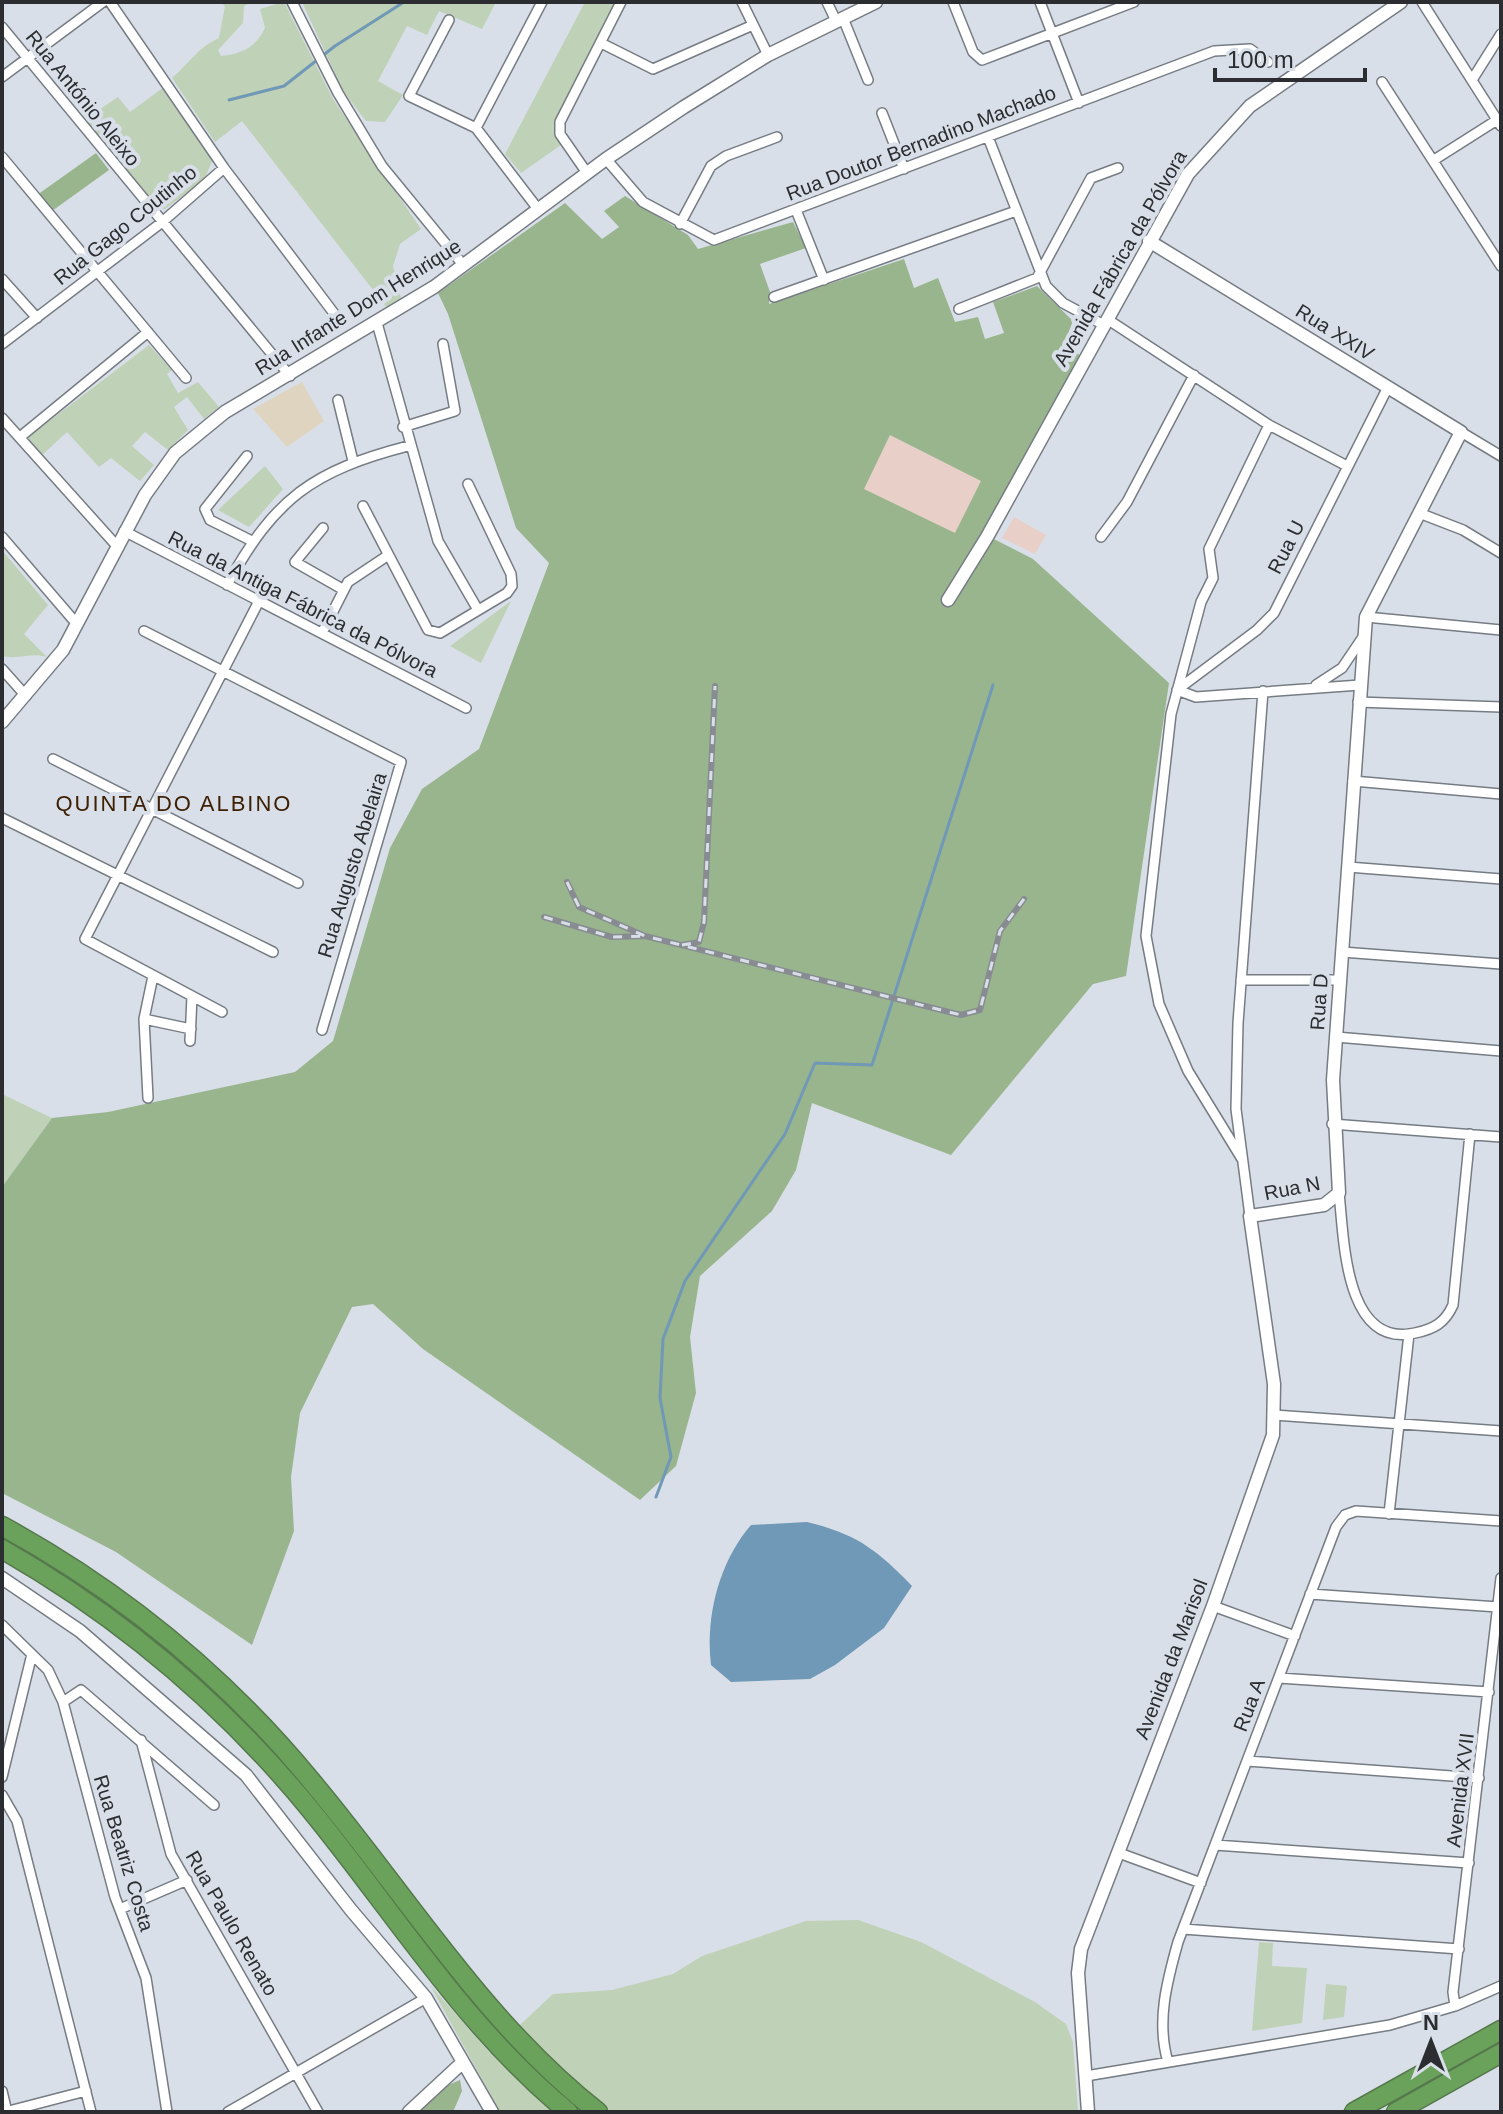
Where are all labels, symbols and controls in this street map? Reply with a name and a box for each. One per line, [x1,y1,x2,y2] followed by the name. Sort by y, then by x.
[22,26,144,170] street label: Rua António Aleixo
[1215,32,1365,82] scale bar
[1227,46,1294,73] text: 100 m
[783,81,1059,205] street label: Rua Doutor Bernadino Machado
[1049,146,1191,370] street label: Avenida Fábrica da Pólvora
[49,161,201,289] street label: Rua Gago Coutinho
[251,235,465,379] street label: Rua Infante Dom Henrique
[1292,299,1379,365] street label: Rua XXIV
[1263,517,1309,577] street label: Rua U
[165,526,442,682] street label: Rua da Antiga Fábrica da Pólvora
[313,769,391,960] street label: Rua Augusto Abelaira
[56,791,292,816] district label: QUINTA DO ALBINO
[1306,973,1332,1031] street label: Rua D
[1262,1172,1322,1204] street label: Rua N
[1130,1576,1212,1742] street label: Avenida da Marisol
[1229,1675,1269,1734] street label: Rua A
[1442,1731,1478,1849] street label: Avenida XVII
[90,1772,159,1935] street label: Rua Beatriz Costa
[182,1847,282,1999] street label: Rua Paulo Renato
[1391,2002,1471,2082] north arrow
[1423,2010,1439,2035] text: N

